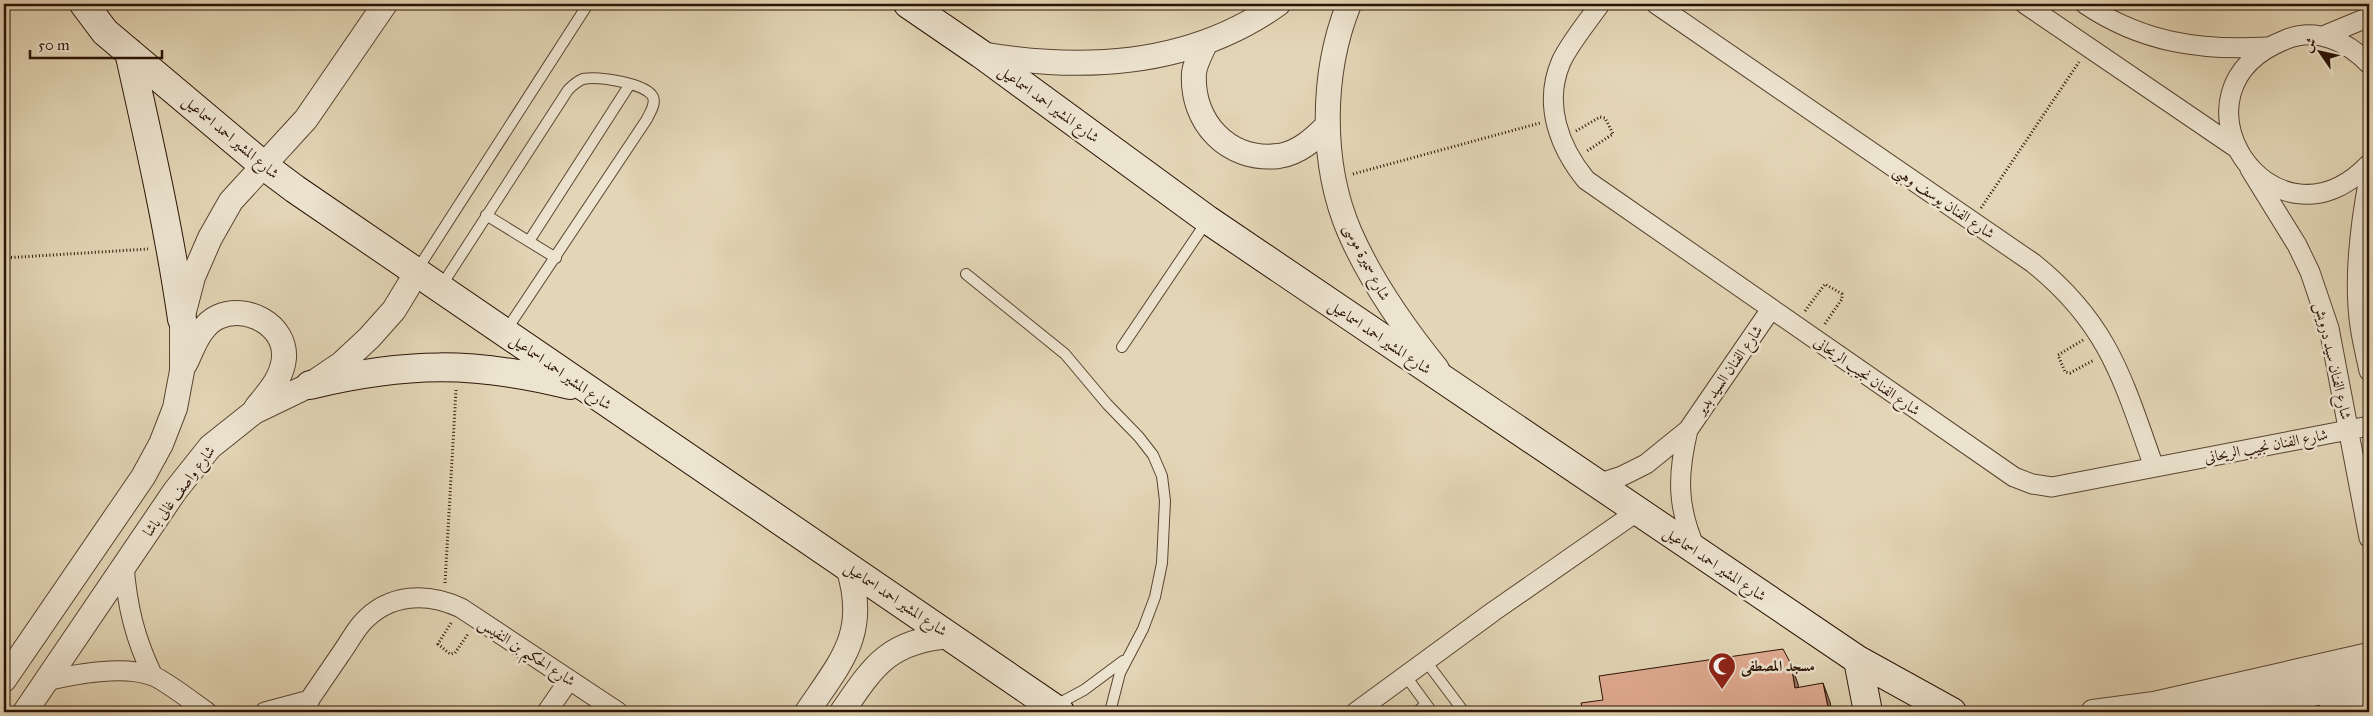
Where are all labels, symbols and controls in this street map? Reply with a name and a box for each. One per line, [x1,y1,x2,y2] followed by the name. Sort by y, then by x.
[30,28,162,60] scale bar
[2296,28,2346,78] north arrow
[2299,34,2321,56] text: ش
[38,36,70,54] text: 50 m
[993,61,1103,150] street label: شارع المشير احمد اسماعيل
[177,92,283,186] street label: شارع المشير احمد اسماعيل
[1888,161,1998,246] street label: شارع الفنان يوسف وهبى
[1336,221,1394,305] street label: شارع سميرة موسى
[1323,296,1435,381] street label: شارع المشير احمد اسماعيل
[2307,301,2355,422] street label: شارع الفنان سيد درويش
[1690,322,1770,422] street label: شارع الفنان السيد بدير
[504,330,615,417] street label: شارع المشير احمد اسماعيل
[1808,333,1924,423] street label: شارع الفنان نجيب الريحانى
[2203,425,2330,471] street label: شارع الفنان نجيب الريحانى
[139,442,222,542] street label: شارع واصف غالى باشا
[1658,523,1770,608] street label: شارع المشير احمد اسماعيل
[839,558,951,643] street label: شارع المشير احمد اسماعيل
[472,614,579,695] street label: شارع الحكيم بن النفيس
[1707,651,1737,690] mosque icon: مسجد المصطفى
[1740,657,1815,677] place label: مسجد المصطفى

